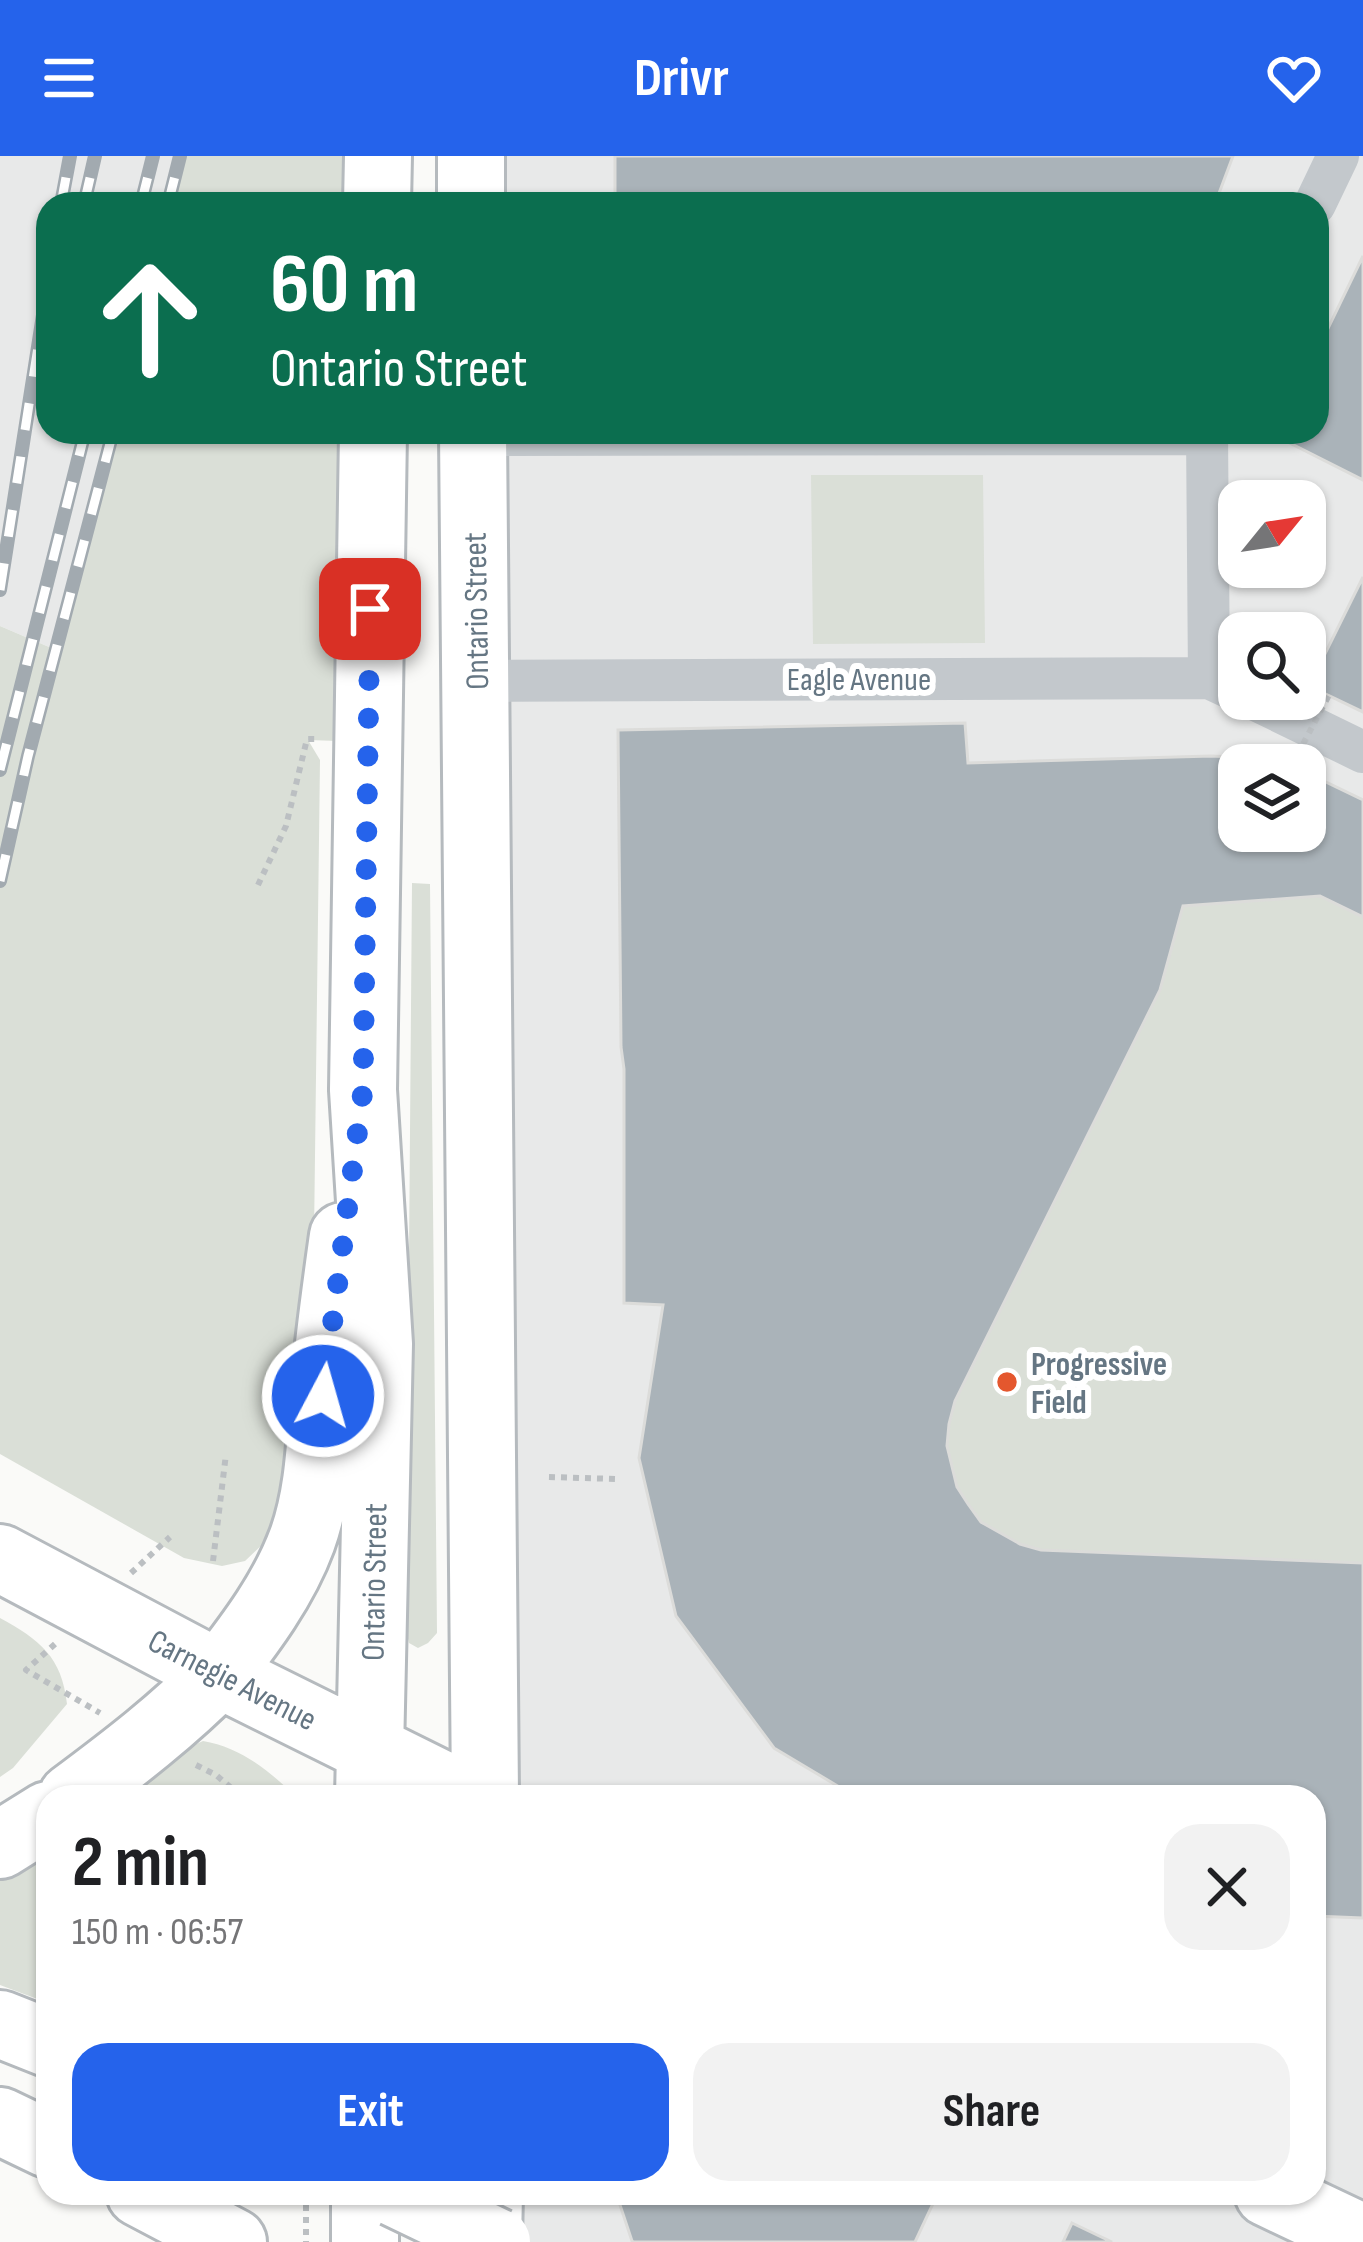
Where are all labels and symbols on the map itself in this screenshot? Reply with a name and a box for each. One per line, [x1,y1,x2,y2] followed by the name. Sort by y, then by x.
[1218,480,1326,588] north arrow
[456,532,498,690] street label: Ontario Street
[319,558,421,660] pin
[787,660,931,700] street label: Eagle Avenue
[260,1333,386,1459] position arrow
[1031,1345,1167,1423] place label: Progressive Field
[994,1369,1020,1395] marker: Progressive Field
[354,1503,396,1661] street label: Ontario Street
[141,1621,323,1740] street label: Carnegie Avenue

